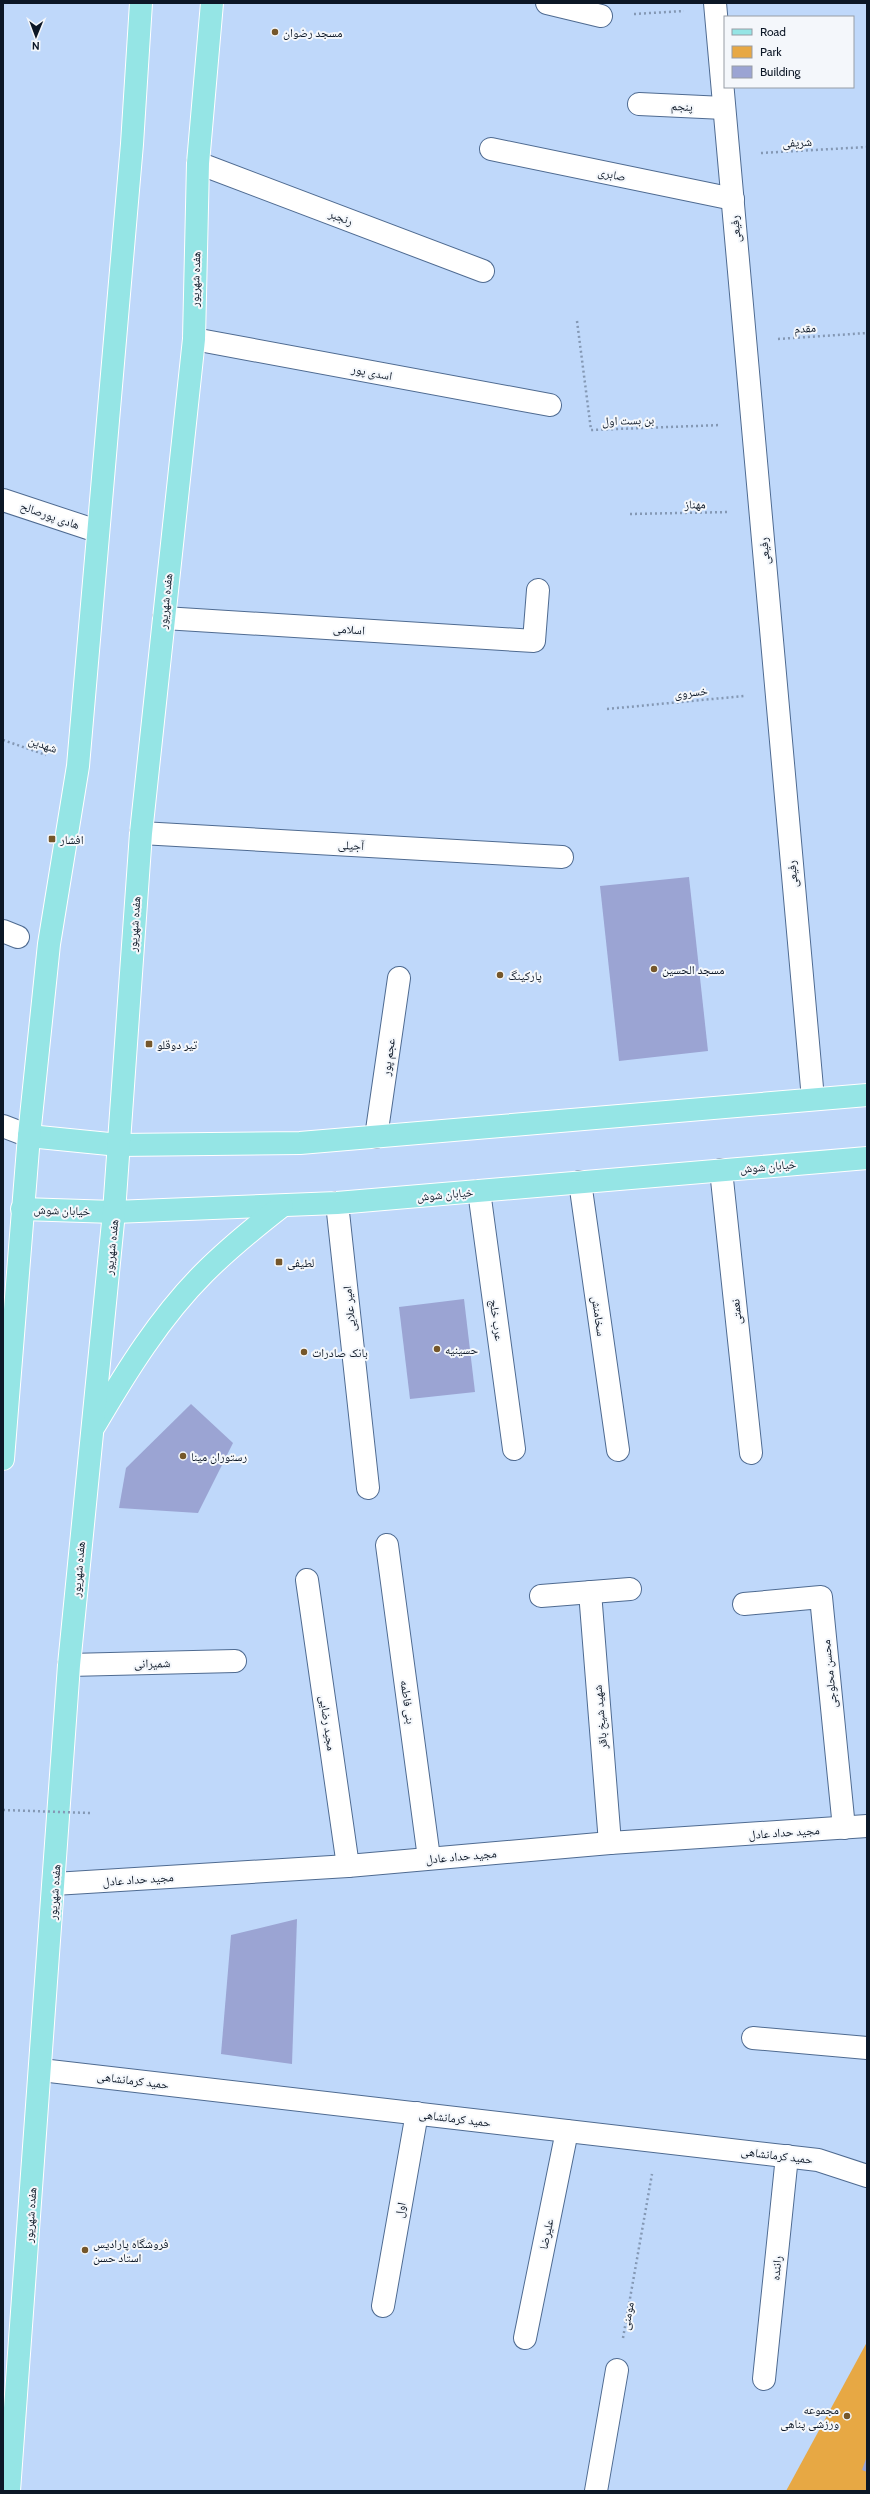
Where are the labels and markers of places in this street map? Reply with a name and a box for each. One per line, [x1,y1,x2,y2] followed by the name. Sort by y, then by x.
[283,25,342,40] place label: مسجد رضوان
[270,27,280,37] marker: مسجد رضوان
[59,832,84,847] place label: افشار
[47,834,57,844] marker: افشار
[662,962,725,977] place label: مسجد الحسین
[649,964,659,974] marker: مسجد الحسین
[508,968,542,983] place label: پارکینگ
[495,970,505,980] marker: پارکینگ
[157,1037,198,1052] place label: تیر دوقلو
[144,1039,154,1049] marker: تیر دوقلو
[287,1255,314,1270] place label: لطیفی
[274,1257,284,1267] marker: لطیفی
[445,1342,479,1357] place label: حسینیه
[432,1344,442,1354] marker: حسینیه
[312,1345,368,1360] place label: بانک صادرات
[299,1347,309,1357] marker: بانک صادرات
[191,1449,247,1464] place label: رستوران مینا
[178,1451,188,1461] marker: رستوران مینا
[93,2236,168,2265] place label: فروشگاه پارادیس استاد حسن
[80,2245,90,2255] marker: فروشگاه پارادیس استاد حسن
[780,2402,839,2431] place label: مجموعه ورزشی پناهی
[842,2411,852,2421] marker: مجموعه ورزشی پناهی

